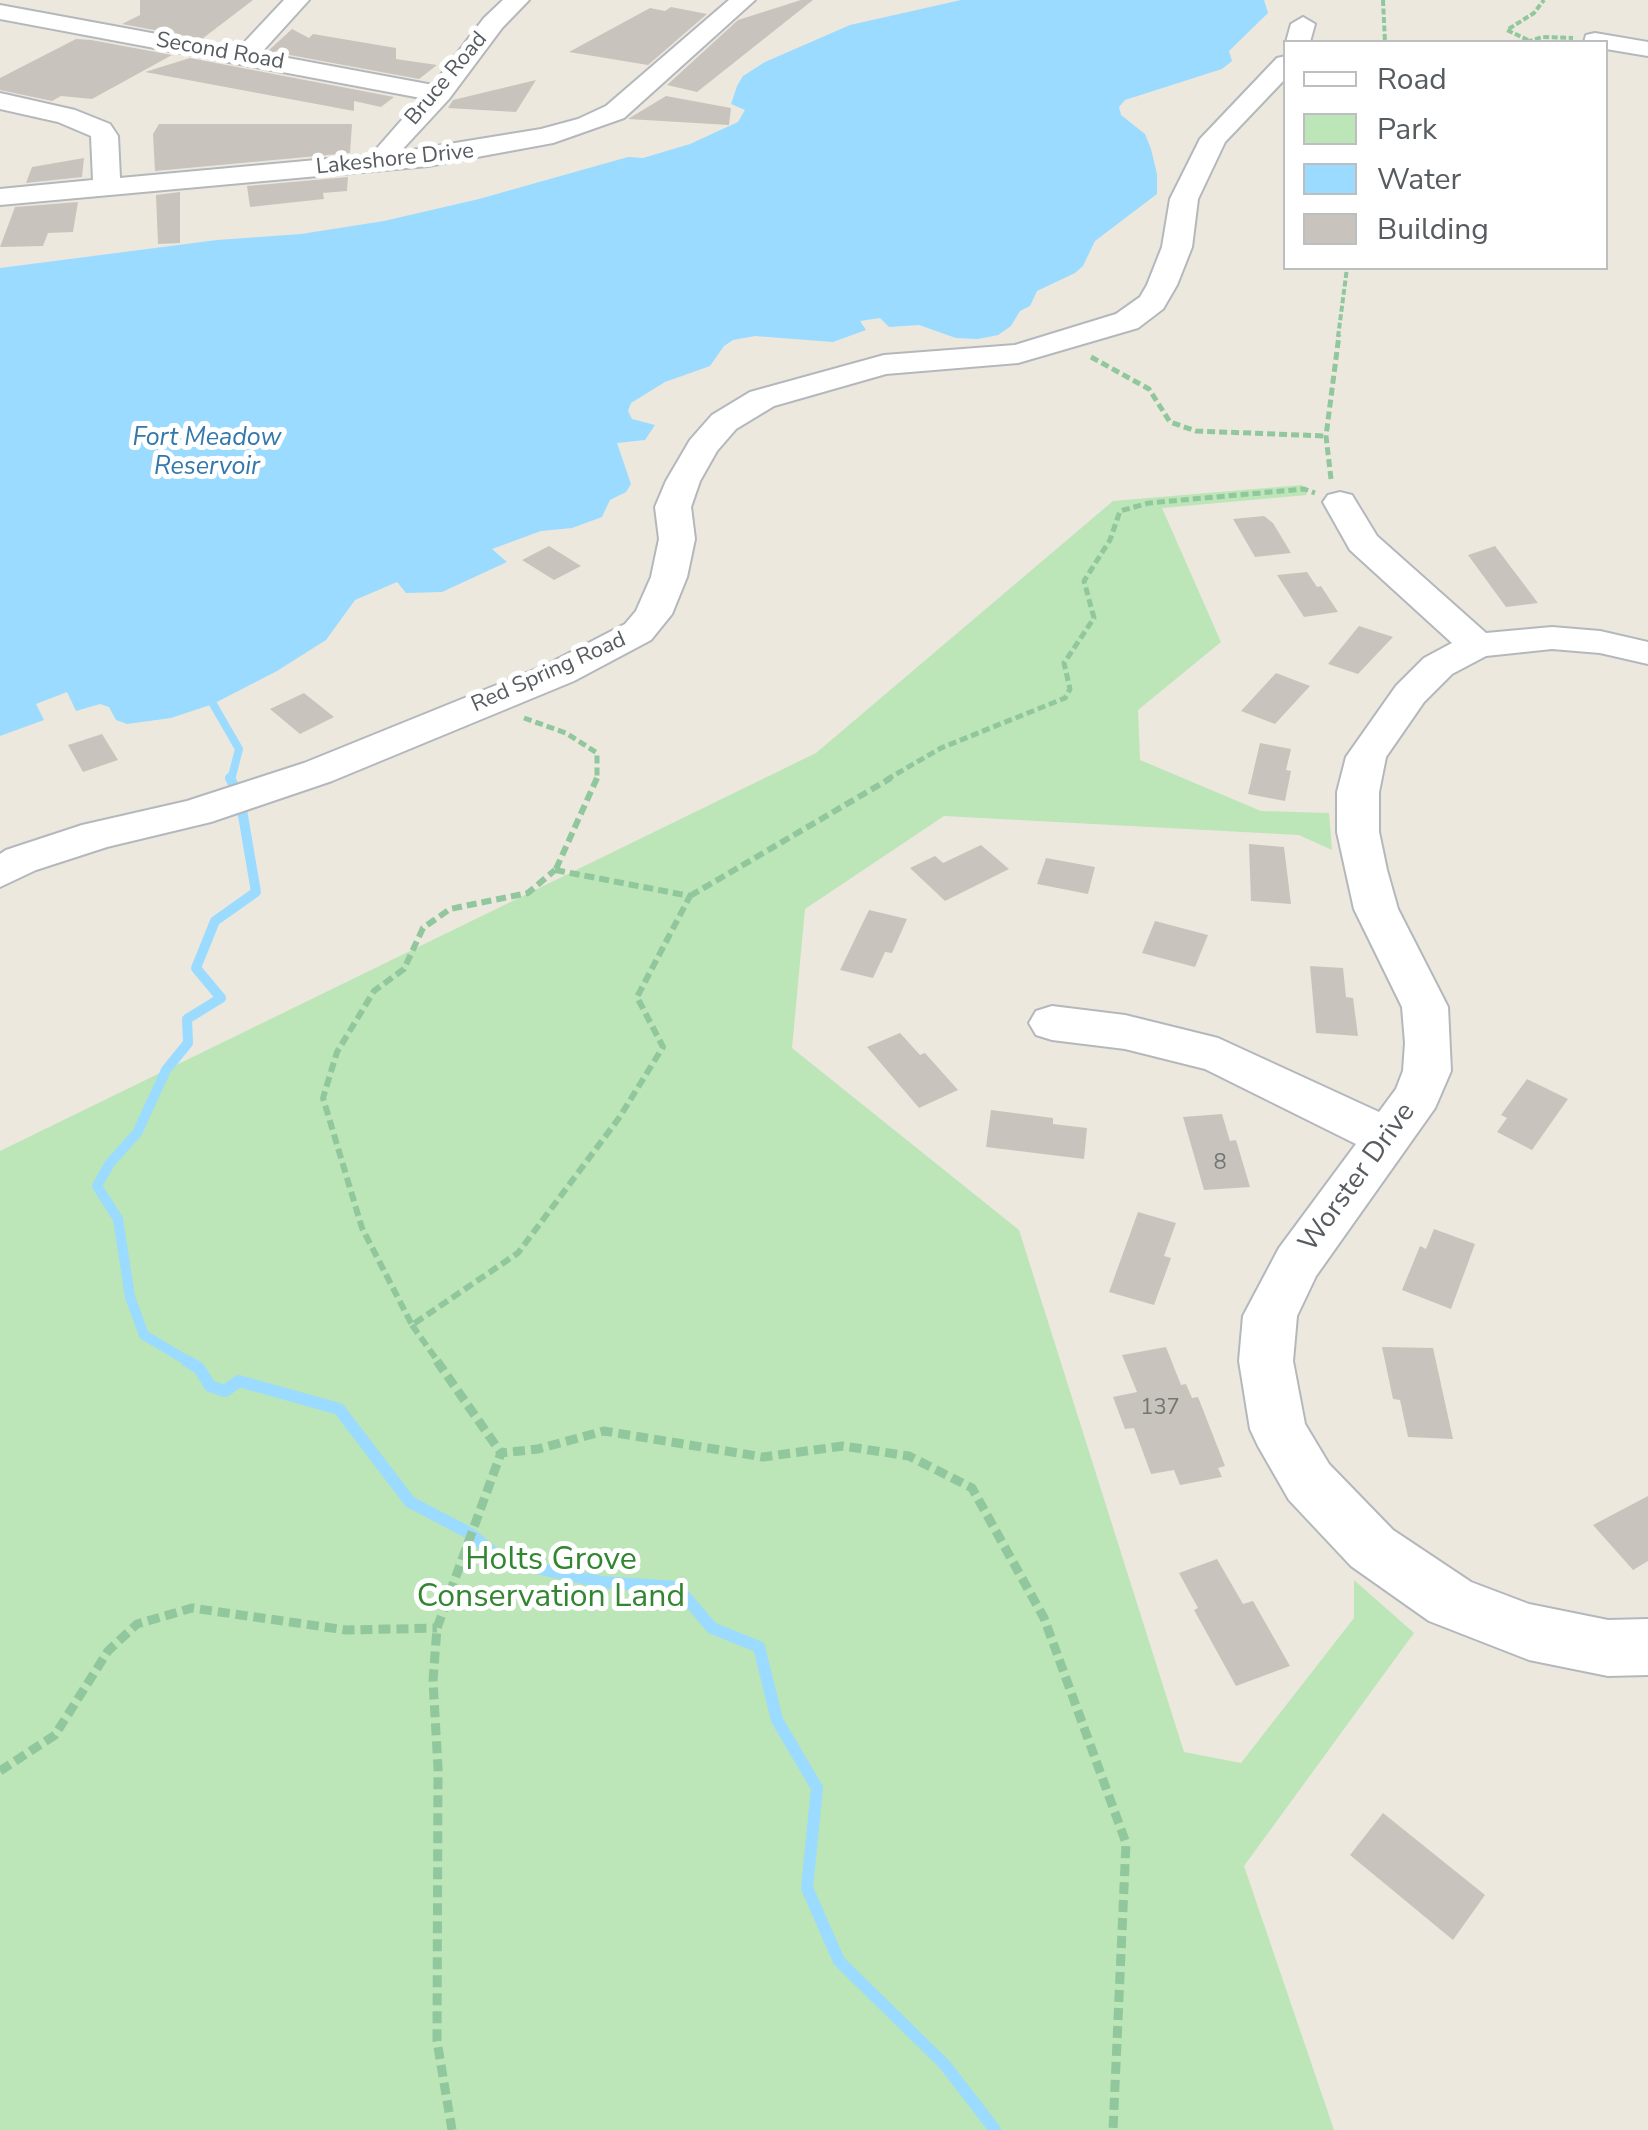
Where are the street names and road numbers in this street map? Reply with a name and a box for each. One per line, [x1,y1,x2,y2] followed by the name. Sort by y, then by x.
[400,27,494,131] street label: Bruce Road
[154,28,286,76] street label: Second Road
[315,139,475,181] street label: Lakeshore Drive
[468,627,630,719] street label: Red Spring Road
[1293,1097,1423,1259] street label: Worster Drive

